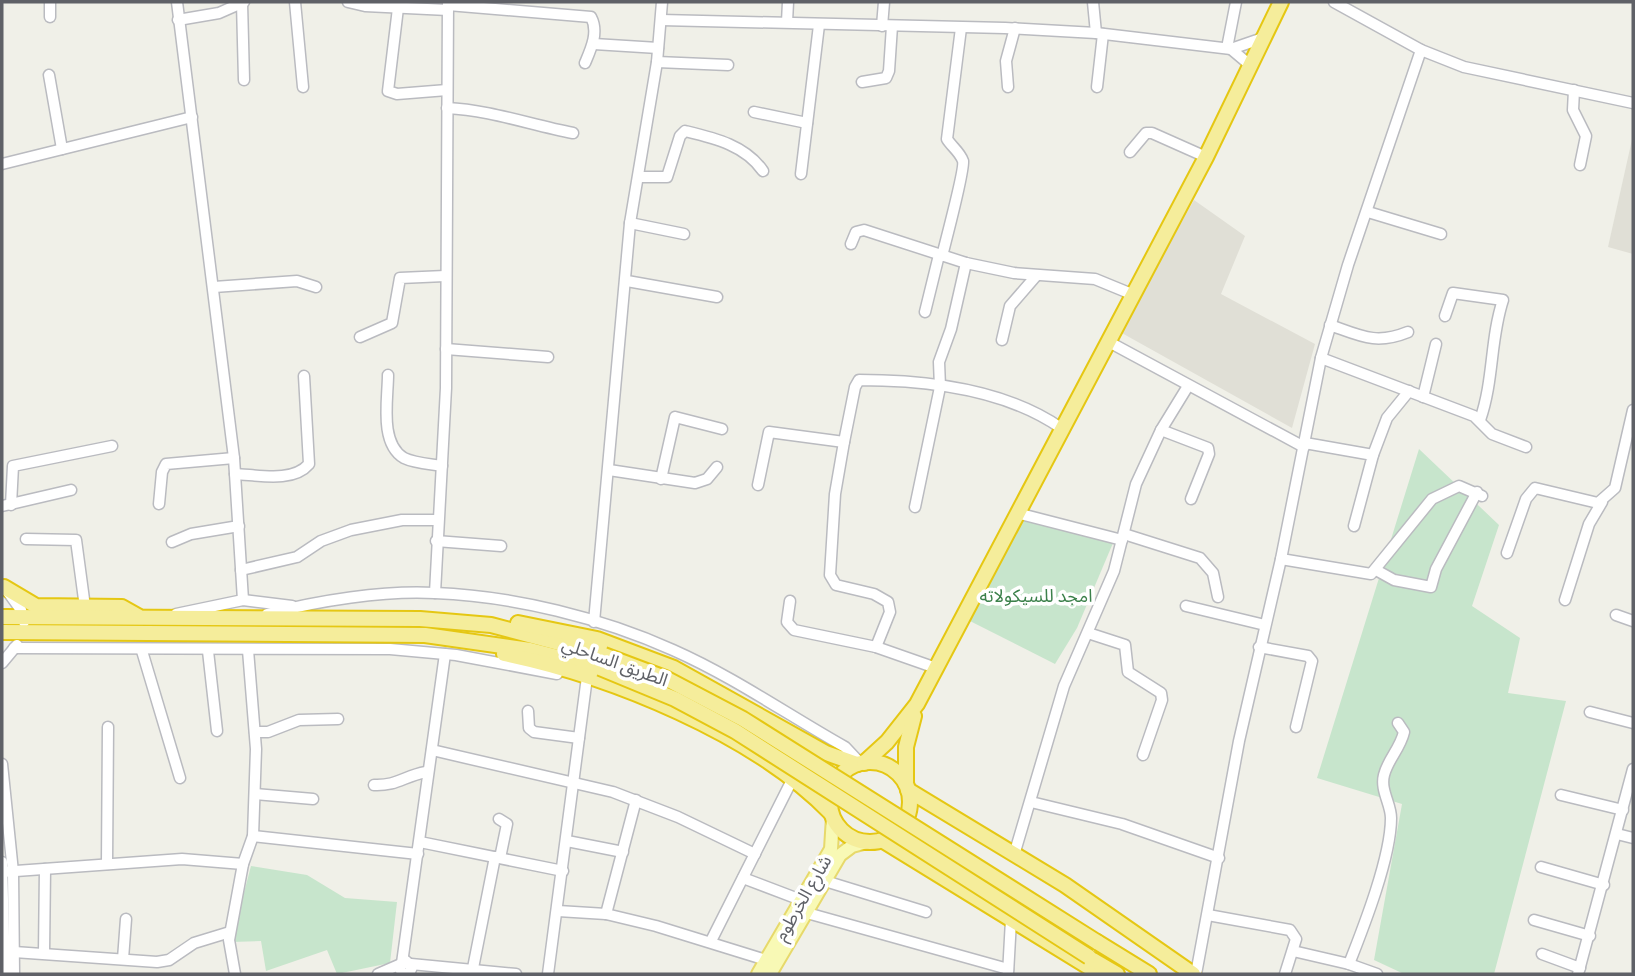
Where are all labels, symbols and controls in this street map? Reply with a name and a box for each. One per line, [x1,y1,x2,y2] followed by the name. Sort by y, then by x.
[979,585,1093,607] park label: امجد للسيكولاته
[558,633,671,693] street label: الطريق الساحلي
[770,851,839,946] street label: شارع الخرطوم

